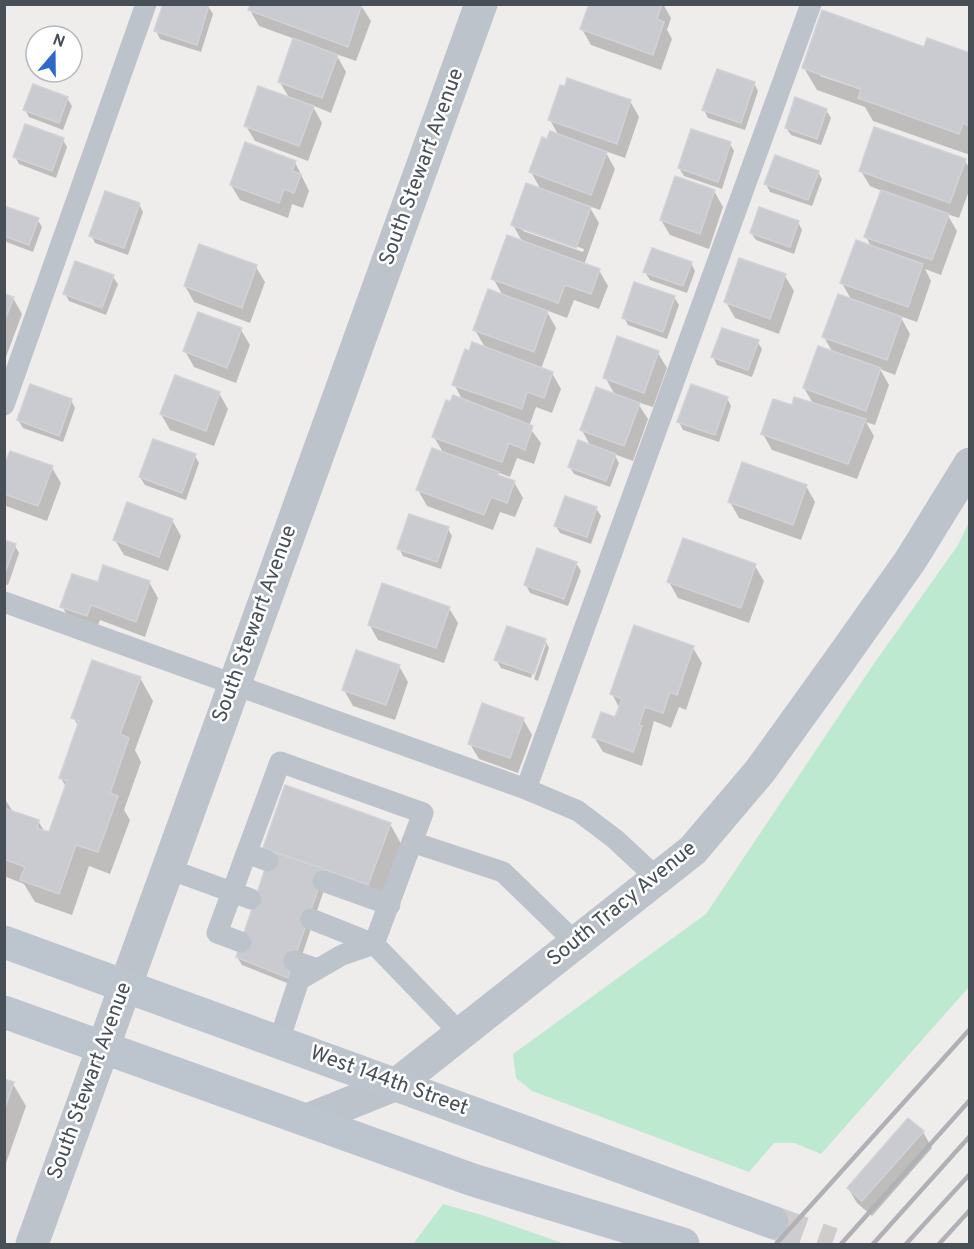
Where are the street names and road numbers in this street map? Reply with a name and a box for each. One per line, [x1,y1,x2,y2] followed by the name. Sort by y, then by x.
[374,65,470,269] street label: South Stewart Avenue
[207,522,303,726] street label: South Stewart Avenue
[542,835,702,973] street label: South Tracy Avenue
[42,979,138,1183] street label: South Stewart Avenue
[306,1040,472,1122] street label: West 144th Street

